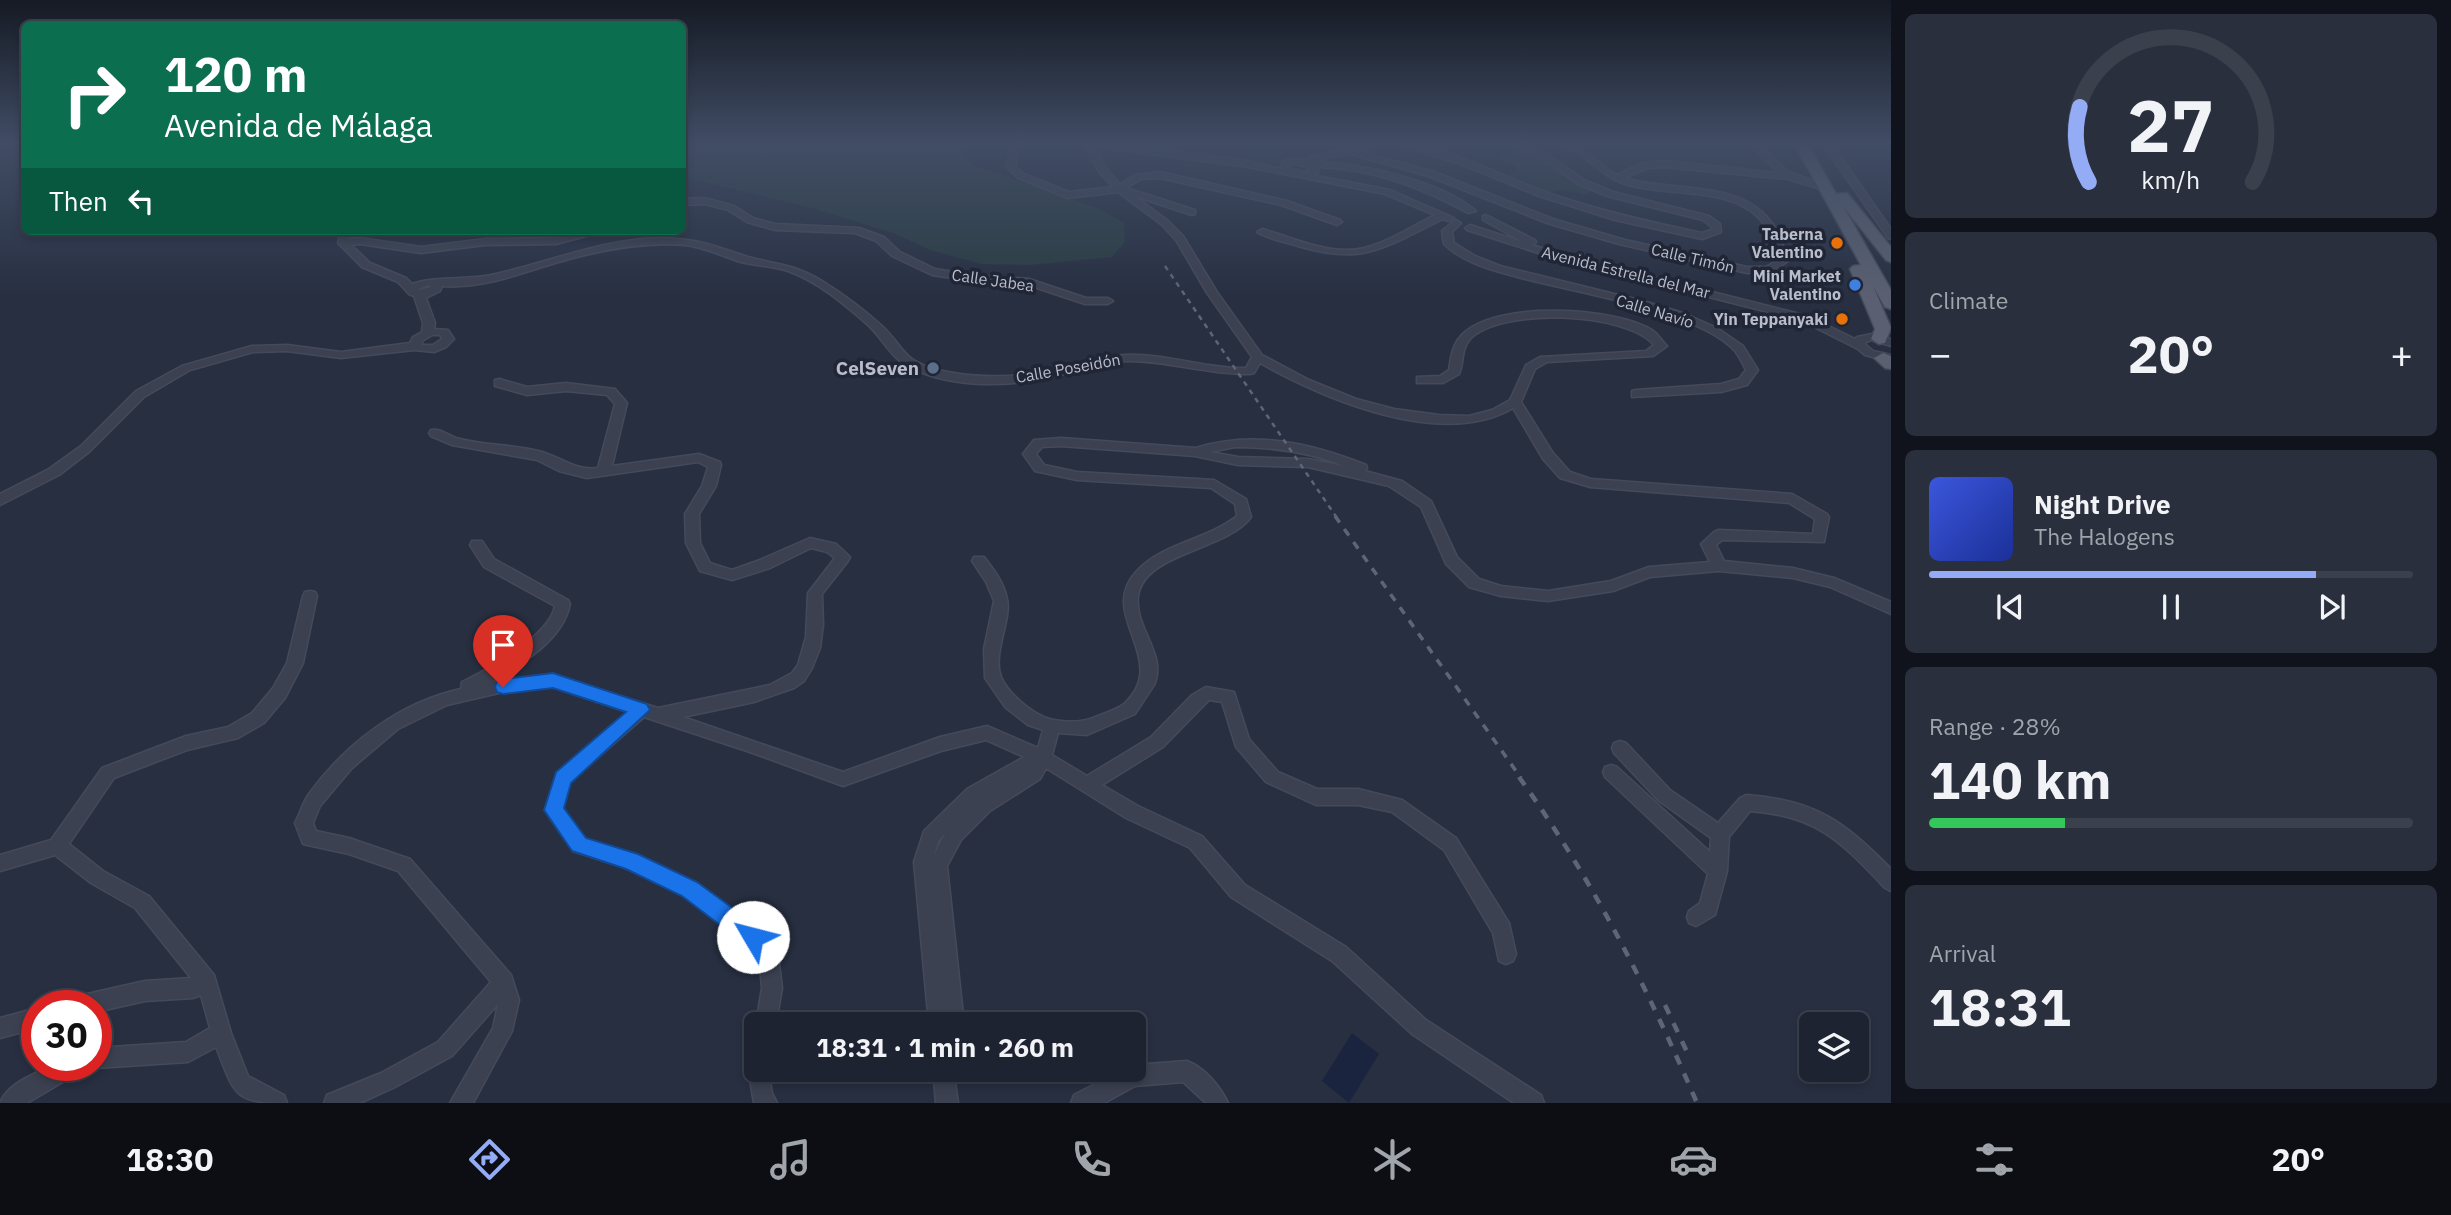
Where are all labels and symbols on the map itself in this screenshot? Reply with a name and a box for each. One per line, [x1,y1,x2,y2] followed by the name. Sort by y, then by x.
[1751,224,1823,262] place label: Taberna Valentino
[1829,235,1845,251] marker: Taberna Valentino
[1649,239,1737,277] street label: Calle Timón
[1540,241,1712,303] street label: Avenida Estrella del Mar
[951,264,1036,296] street label: Calle Jabea
[1753,266,1841,304] place label: Mini Market Valentino
[1847,277,1863,293] marker: Mini Market Valentino
[1614,290,1696,332] street label: Calle Navío
[1713,309,1828,329] place label: Yin Teppanyaki
[1834,311,1850,327] marker: Yin Teppanyaki
[1014,349,1122,387] street label: Calle Poseidón
[836,356,919,380] place label: CelSeven
[925,360,941,376] marker: CelSeven
[473,615,533,687] pin
[716,900,790,974] position arrow
[21,990,112,1081] speed limit sign: 30

